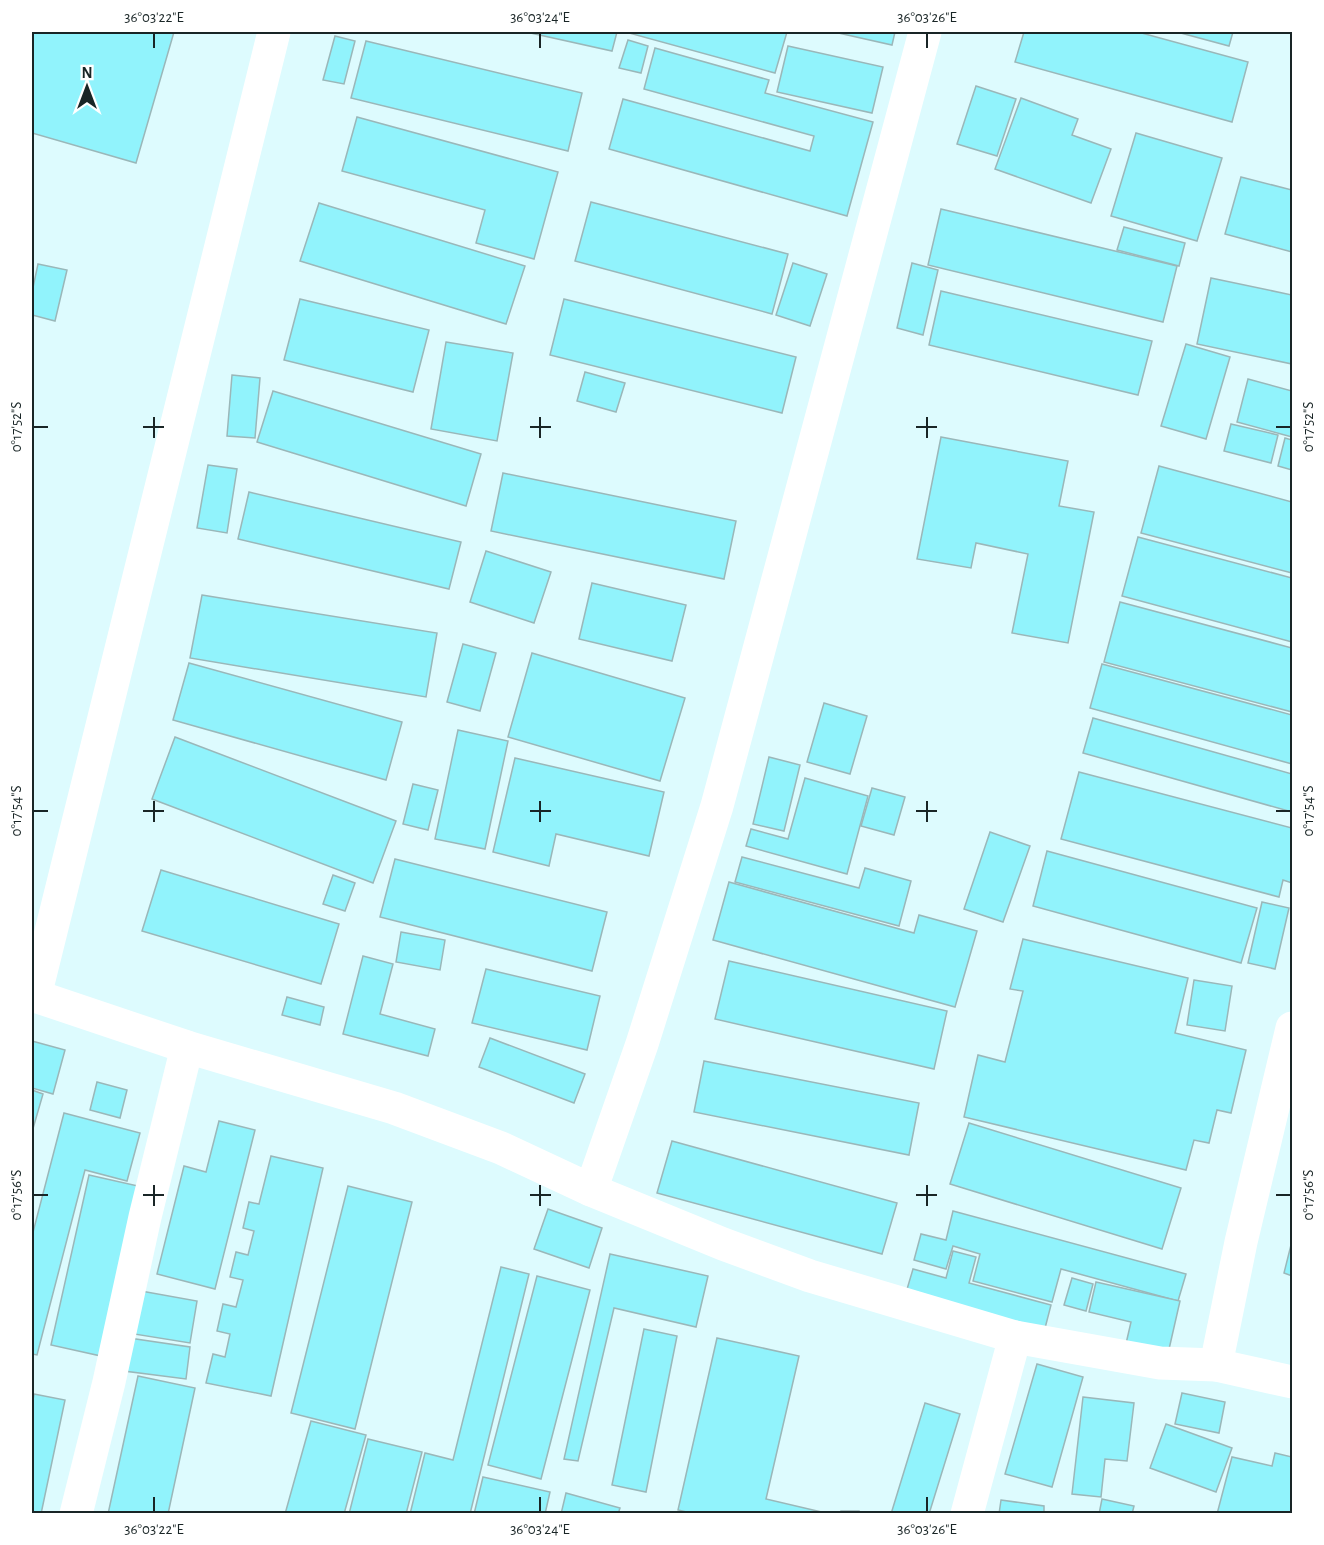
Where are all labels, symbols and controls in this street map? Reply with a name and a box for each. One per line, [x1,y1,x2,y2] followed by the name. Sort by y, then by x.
[124,10,184,25] text: 36°03'22"E
[510,10,570,25] text: 36°03'24"E
[897,10,957,25] text: 36°03'26"E
[57,57,117,117] north arrow
[81,65,93,81] text: N
[9,402,24,452] text: 0°17'52"S
[1301,402,1316,452] text: 0°17'52"S
[9,786,24,837] text: 0°17'54"S
[1301,786,1316,837] text: 0°17'54"S
[9,1170,24,1220] text: 0°17'56"S
[1301,1170,1316,1220] text: 0°17'56"S
[124,1522,184,1537] text: 36°03'22"E
[510,1522,570,1537] text: 36°03'24"E
[897,1522,957,1537] text: 36°03'26"E

